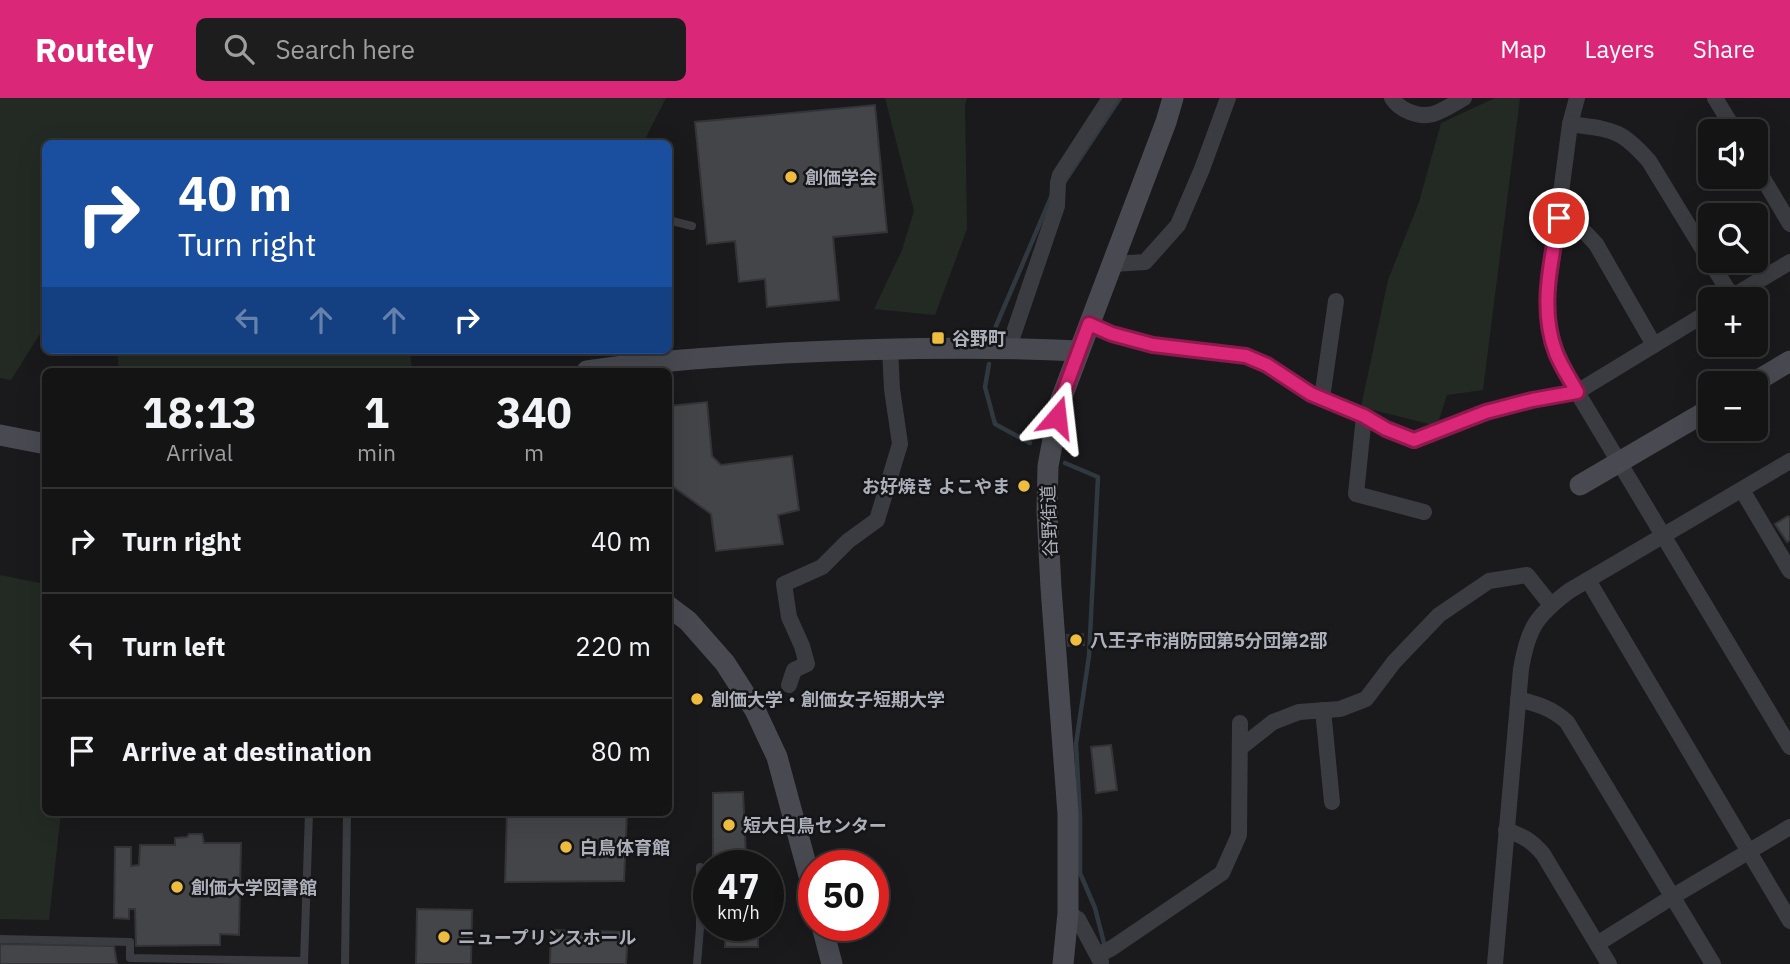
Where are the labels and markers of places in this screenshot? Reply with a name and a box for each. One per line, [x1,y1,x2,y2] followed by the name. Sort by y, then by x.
[805,166,877,189] place label: 創価学会
[783,169,799,185] marker: 創価学会
[1529,188,1589,248] pin
[952,327,1006,350] place label: 谷野町
[930,330,946,346] marker: 谷野町
[862,475,1010,498] place label: お好焼き よこやま
[1016,478,1032,494] marker: お好焼き よこやま
[1090,629,1328,652] place label: 八王子市消防団第5分団第2部
[1068,632,1084,648] marker: 八王子市消防団第5分団第2部
[711,688,945,711] place label: 創価大学・創価女子短期大学
[689,691,705,707] marker: 創価大学・創価女子短期大学
[743,814,887,837] place label: 短大白鳥センター
[721,817,737,833] marker: 短大白鳥センター
[580,836,670,859] place label: 白鳥体育館
[558,839,574,855] marker: 白鳥体育館
[191,876,317,899] place label: 創価大学図書館
[169,879,185,895] marker: 創価大学図書館
[458,926,637,949] place label: ニュープリンスホール
[436,929,452,945] marker: ニュープリンスホール

